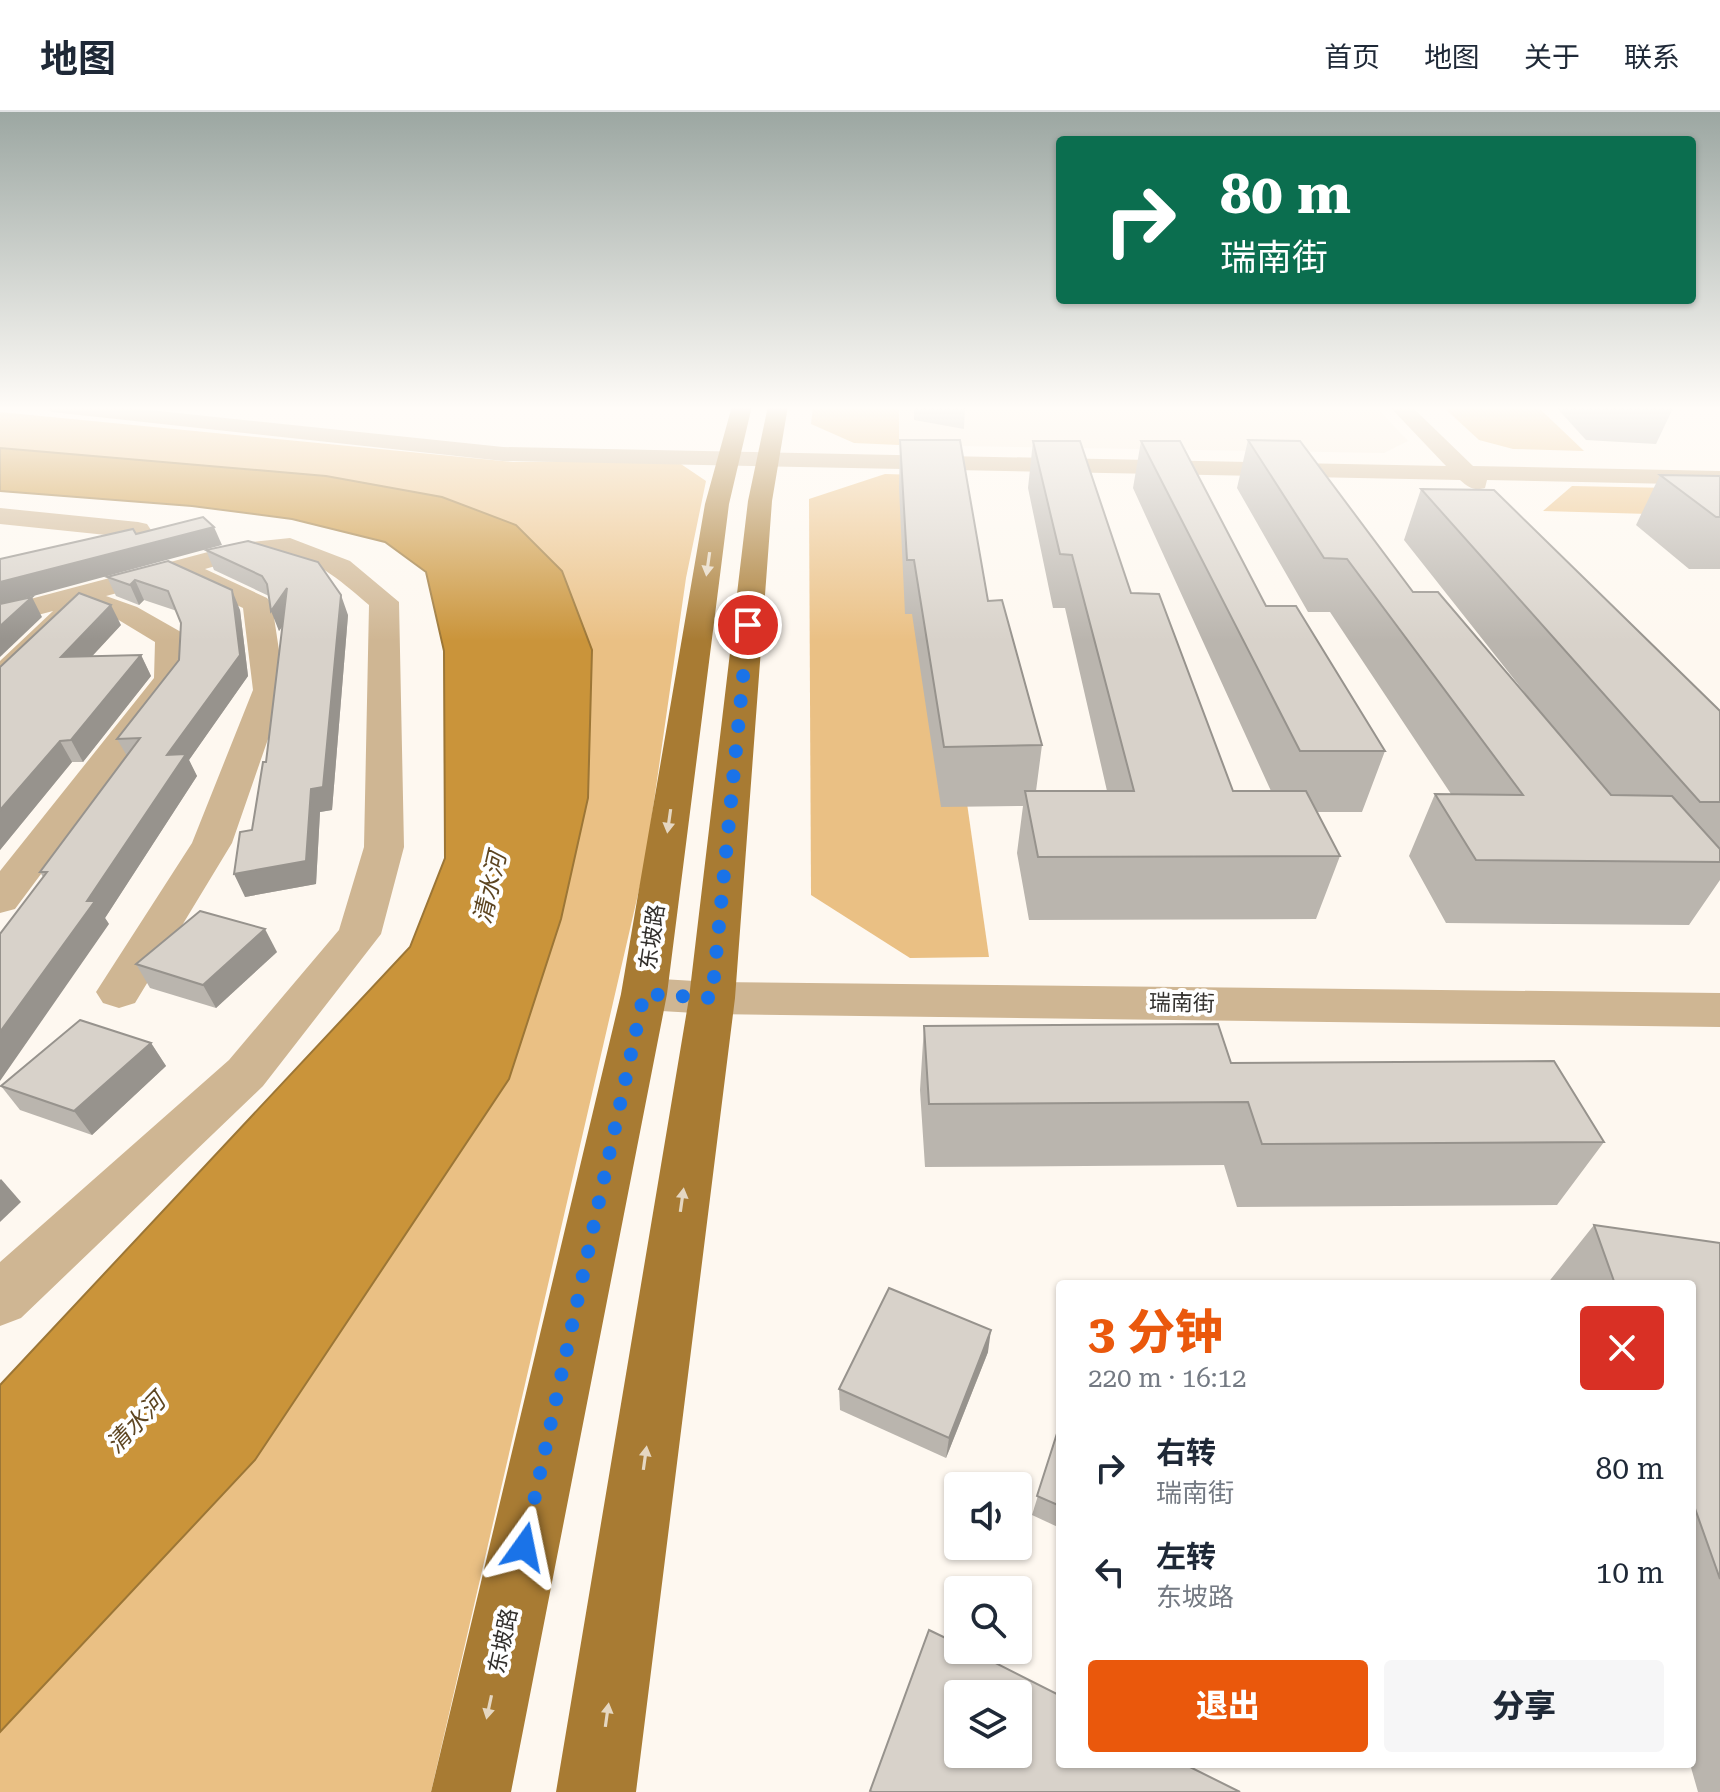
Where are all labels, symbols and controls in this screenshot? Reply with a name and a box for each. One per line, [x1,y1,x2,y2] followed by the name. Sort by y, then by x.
[40,37,116,81] text: 地图
[1324,41,1380,74] text: 首页
[1424,41,1480,74] text: 地图
[1524,41,1580,74] text: 关于
[1624,41,1680,74] text: 联系
[1220,161,1351,227] text: 80 m
[1088,168,1192,272] icon: right
[1220,237,1328,279] text: 瑞南街
[701,552,714,577] one-way arrow
[714,591,782,659] pin
[726,603,770,647] icon: arrive
[662,809,675,834] one-way arrow
[468,846,513,926] water label: 清水河
[635,903,669,971] street label: 东坡路
[1149,990,1215,1016] street label: 瑞南街
[676,1187,689,1212] one-way arrow
[1088,1305,1223,1361] text: 3 分钟
[1580,1306,1664,1390] button: close
[1088,1363,1247,1393] text: 220 m · 16:12
[101,1385,174,1459] water label: 清水河
[1156,1435,1216,1470] text: 右转
[639,1445,652,1470] one-way arrow
[1088,1446,1132,1490] icon: right
[1595,1451,1664,1486] text: 80 m
[944,1472,1032,1768] map controls
[944,1472,1032,1560] button: sound
[1156,1478,1234,1508] text: 瑞南街
[482,1505,566,1589] position arrow
[1156,1539,1216,1574] text: 左转
[1088,1550,1132,1594] icon: left
[1595,1555,1664,1590] text: 10 m
[944,1576,1032,1664] button: search
[1156,1582,1234,1612] text: 东坡路
[484,1606,522,1676] street label: 东坡路
[1088,1660,1368,1752] button: 退出
[1384,1660,1664,1752] button: 分享
[944,1680,1032,1768] button: layers
[482,1695,495,1720] one-way arrow
[601,1702,614,1727] one-way arrow

